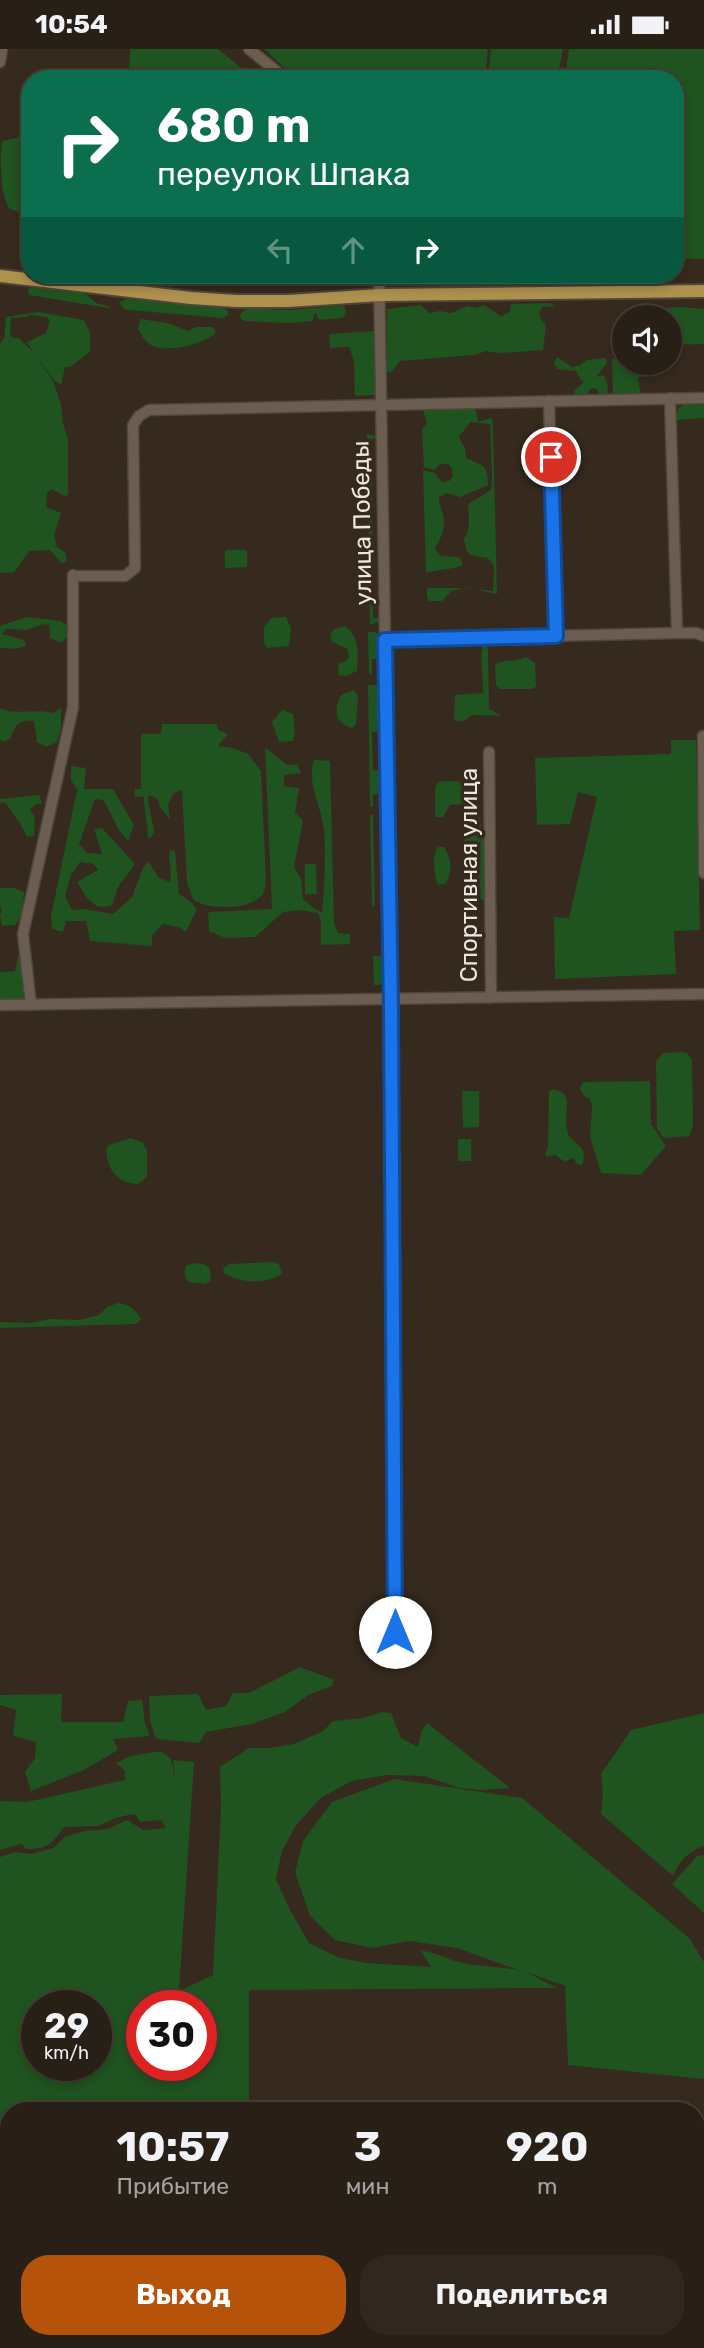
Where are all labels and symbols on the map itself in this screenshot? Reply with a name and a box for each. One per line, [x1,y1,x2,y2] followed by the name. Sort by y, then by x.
[521,427,581,487] pin
[347,440,377,606] street label: улица Победы
[455,768,483,982] street label: Спортивная улица
[358,1595,432,1669] position arrow
[126,1990,217,2081] speed limit sign: 30

